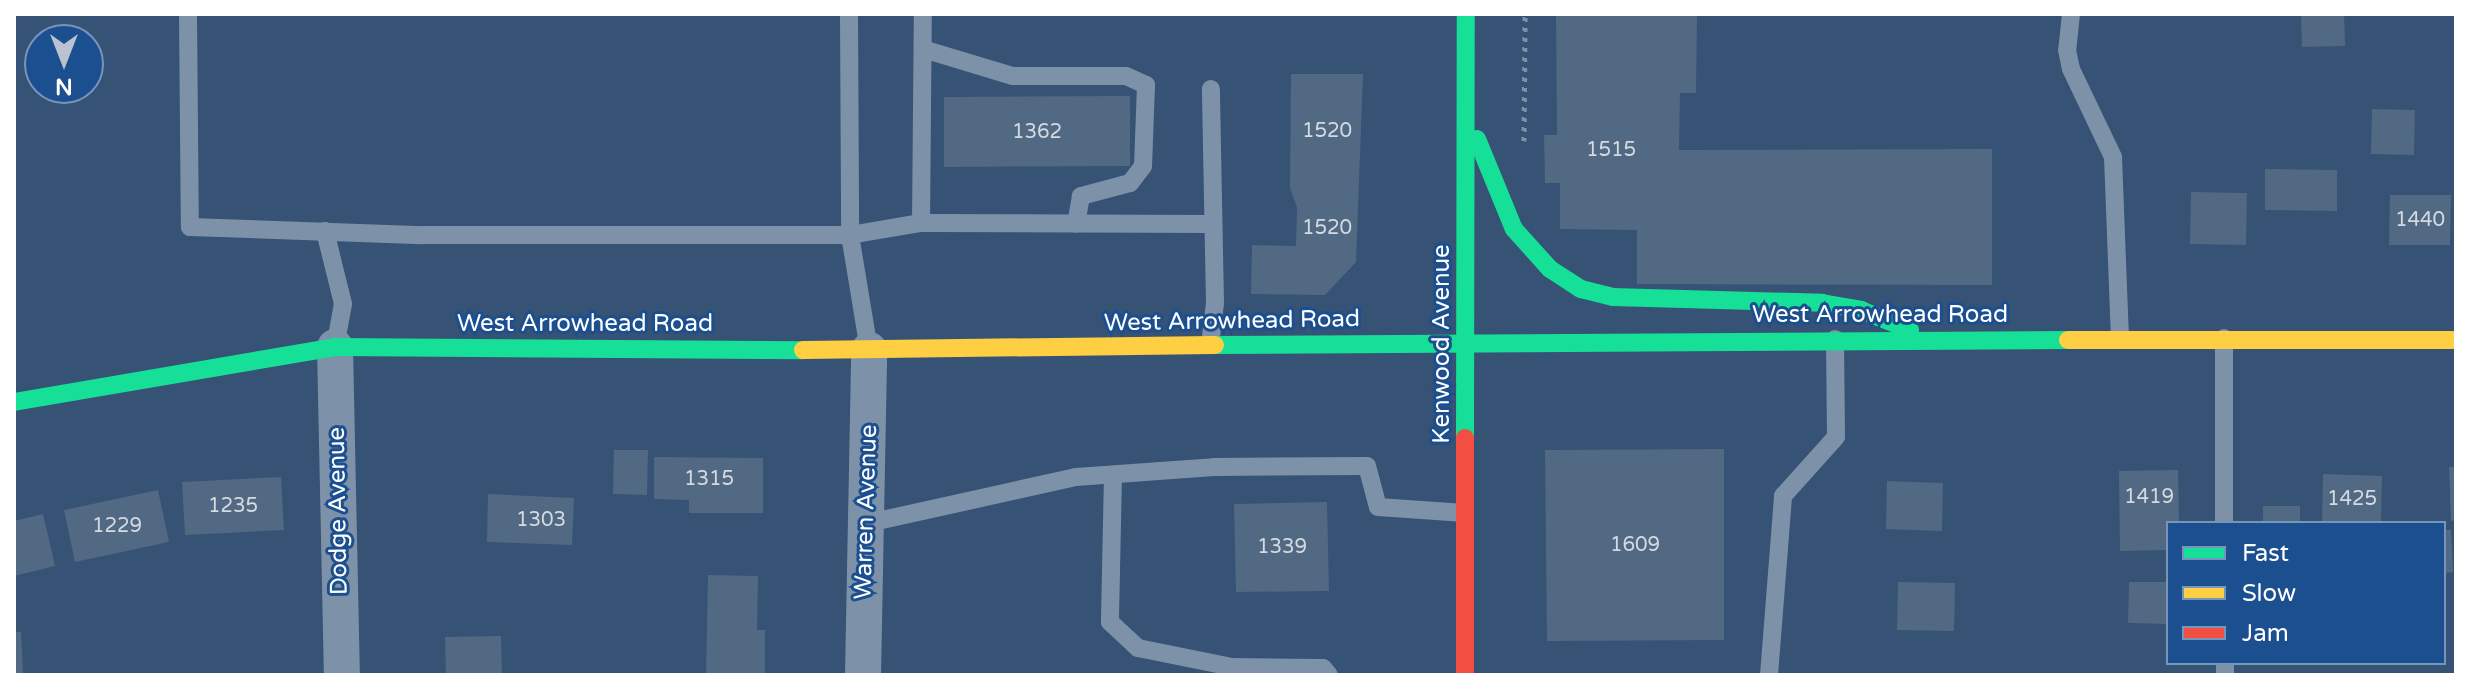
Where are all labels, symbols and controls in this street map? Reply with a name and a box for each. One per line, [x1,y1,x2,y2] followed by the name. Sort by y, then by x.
[24,24,104,104] north arrow
[55,73,73,99] text: N
[1302,119,1352,143] house number: 1520
[1012,120,1062,144] house number: 1362
[1586,138,1636,162] house number: 1515
[2395,208,2445,232] house number: 1440
[1302,216,1352,240] house number: 1520
[1428,244,1456,444] street label: Kenwood Avenue
[1752,301,2008,329] street label: West Arrowhead Road
[1104,304,1360,338] street label: West Arrowhead Road
[457,310,713,338] street label: West Arrowhead Road
[849,424,883,600] street label: Warren Avenue
[322,427,354,595] street label: Dodge Avenue
[684,467,734,491] house number: 1315
[2124,485,2174,509] house number: 1419
[2327,487,2377,511] house number: 1425
[208,494,258,518] house number: 1235
[516,508,566,532] house number: 1303
[92,514,142,538] house number: 1229
[2166,521,2446,665] legend
[1610,533,1660,557] house number: 1609
[1257,535,1307,559] house number: 1339
[2242,539,2289,568] text: Fast
[2242,579,2296,608] text: Slow
[2242,619,2289,648] text: Jam

